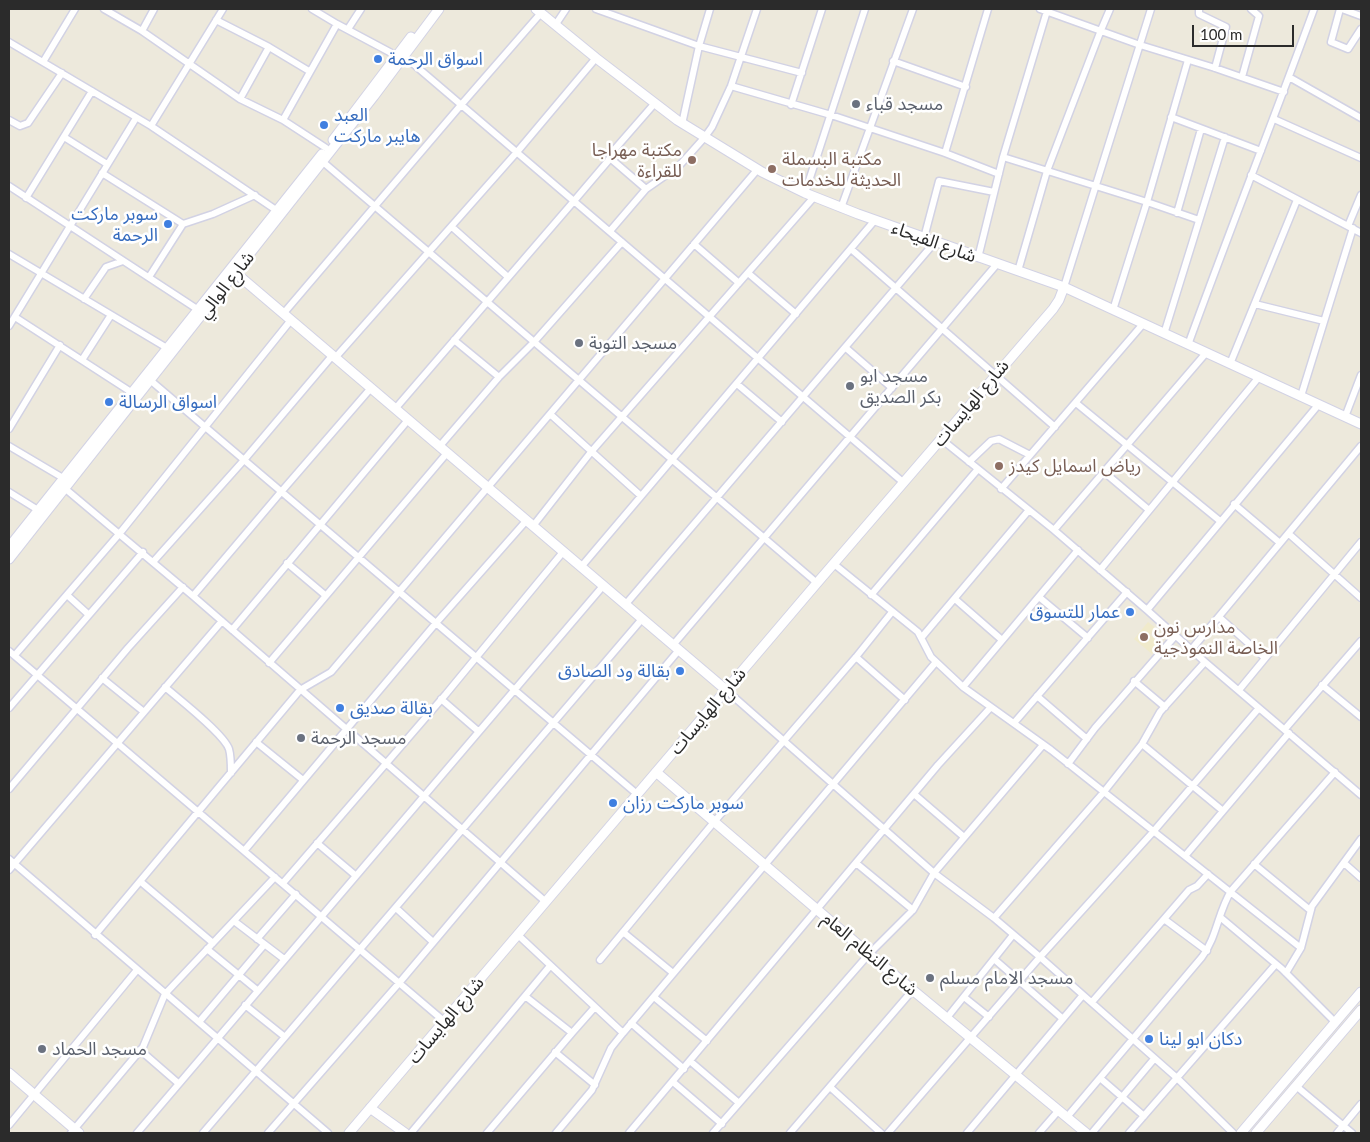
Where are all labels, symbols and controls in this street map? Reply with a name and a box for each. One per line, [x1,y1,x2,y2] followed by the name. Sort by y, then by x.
[1195,15,1298,47] scale bar
[1200,25,1242,43] text: 100 m
[388,48,483,70] place label: اسواق الرحمة
[372,53,384,65] marker: اسواق الرحمة
[866,93,943,115] place label: مسجد قباء
[850,98,862,110] marker: مسجد قباء
[334,104,421,146] place label: العبد هايبر ماركت
[318,119,330,131] marker: العبد هايبر ماركت
[592,139,682,182] place label: مكتبة مهراجا للقراءة
[782,148,901,190] place label: مكتبة البسملة الحديثة للخدمات
[686,154,698,166] marker: مكتبة مهراجا للقراءة
[766,163,778,175] marker: مكتبة البسملة الحديثة للخدمات
[71,203,158,245] place label: سوبر ماركت الرحمة
[889,217,979,267] street label: شارع الفيحاء
[162,218,174,230] marker: سوبر ماركت الرحمة
[193,247,259,323] street label: شارع الوالي
[589,332,677,354] place label: مسجد التوبة
[573,337,585,349] marker: مسجد التوبة
[928,355,1014,451] street label: شارع الهايسات
[860,365,941,408] place label: مسجد ابو بكر الصديق
[844,380,856,392] marker: مسجد ابو بكر الصديق
[119,391,217,413] place label: اسواق الرسالة
[103,396,115,408] marker: اسواق الرسالة
[1009,455,1141,477] place label: رياض اسمايل كيدز
[993,460,1005,472] marker: رياض اسمايل كيدز
[1030,601,1120,623] place label: عمار للتسوق
[1124,606,1136,618] marker: عمار للتسوق
[1154,616,1278,659] place label: مدارس نون الخاصة النموذجية
[1138,631,1150,643] marker: مدارس نون الخاصة النموذجية
[558,660,670,682] place label: بقالة ود الصادق
[665,663,751,759] street label: شارع الهايسات
[674,665,686,677] marker: بقالة ود الصادق
[350,697,433,719] place label: بقالة صديق
[334,702,346,714] marker: بقالة صديق
[311,727,407,749] place label: مسجد الرحمة
[295,732,307,744] marker: مسجد الرحمة
[623,792,744,814] place label: سوبر ماركت رزان
[607,797,619,809] marker: سوبر ماركت رزان
[818,908,922,1000] street label: شارع النظام العام
[940,967,1073,989] place label: مسجد الامام مسلم
[403,972,489,1068] street label: شارع الهايسات
[924,972,936,984] marker: مسجد الامام مسلم
[1159,1028,1242,1050] place label: دكان ابو لينا
[1143,1033,1155,1045] marker: دكان ابو لينا
[52,1038,147,1060] place label: مسجد الحماد
[36,1043,48,1055] marker: مسجد الحماد

